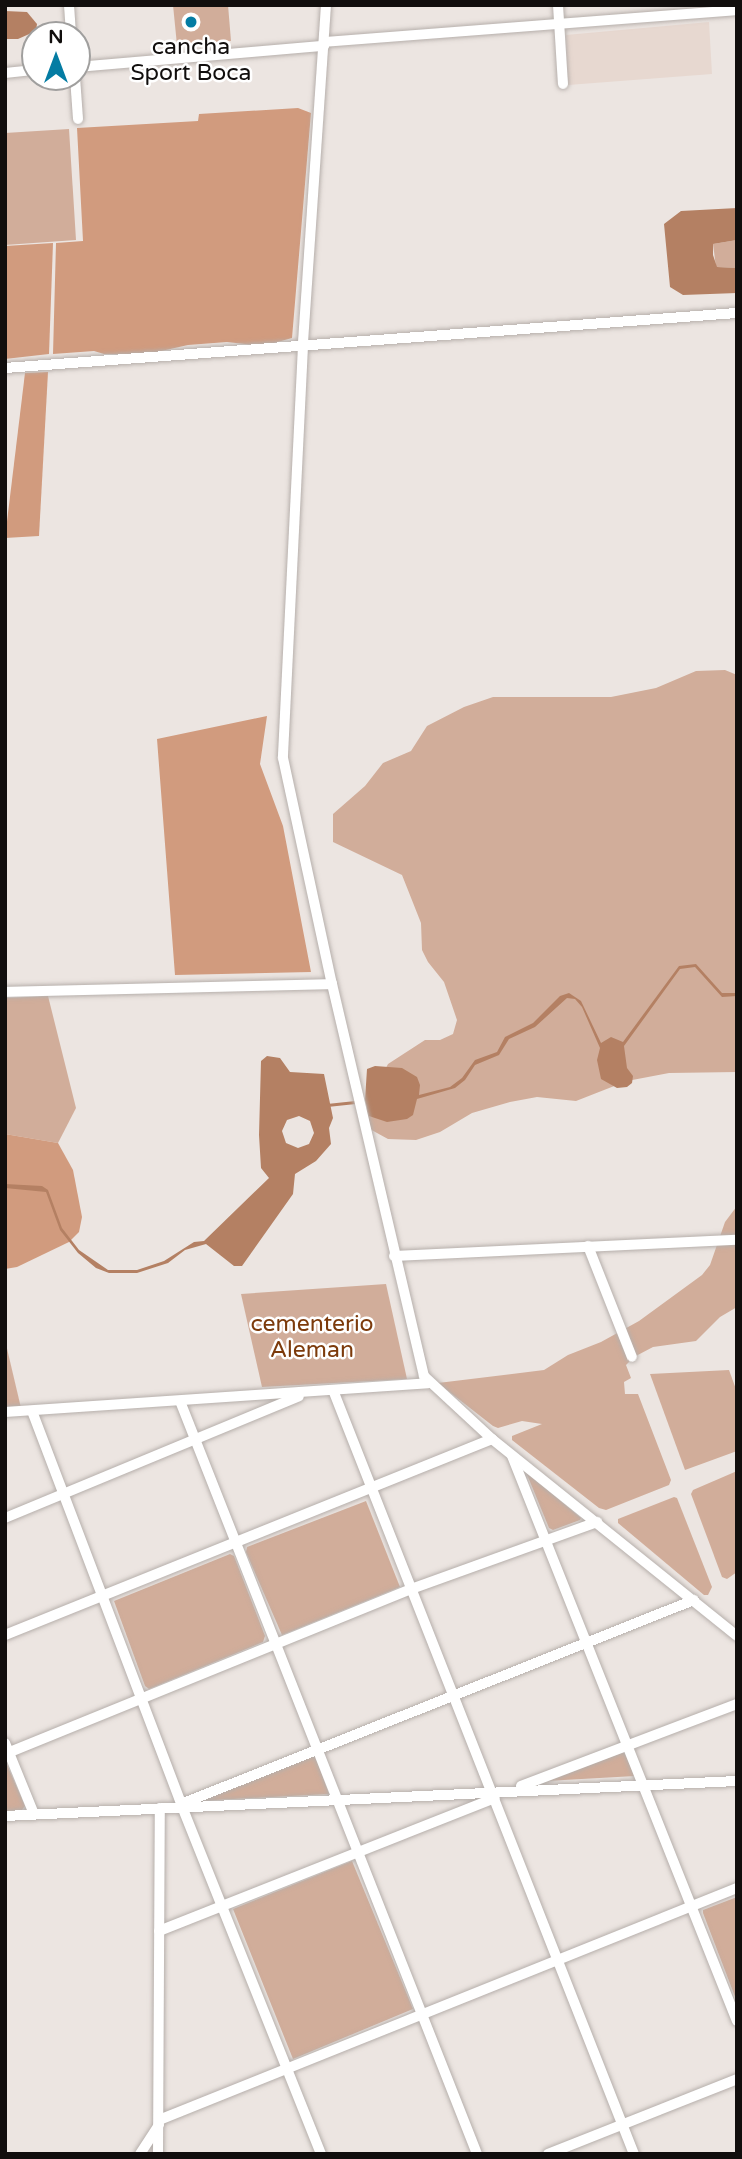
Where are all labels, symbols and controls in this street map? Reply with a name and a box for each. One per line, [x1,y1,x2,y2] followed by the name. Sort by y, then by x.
[183,14,199,30] marker: cancha Sport Boca
[21,21,91,91] north arrow
[48,26,64,48] text: N
[130,33,252,87] place label: cancha Sport Boca
[250,1310,374,1364] park label: cementerio Aleman

